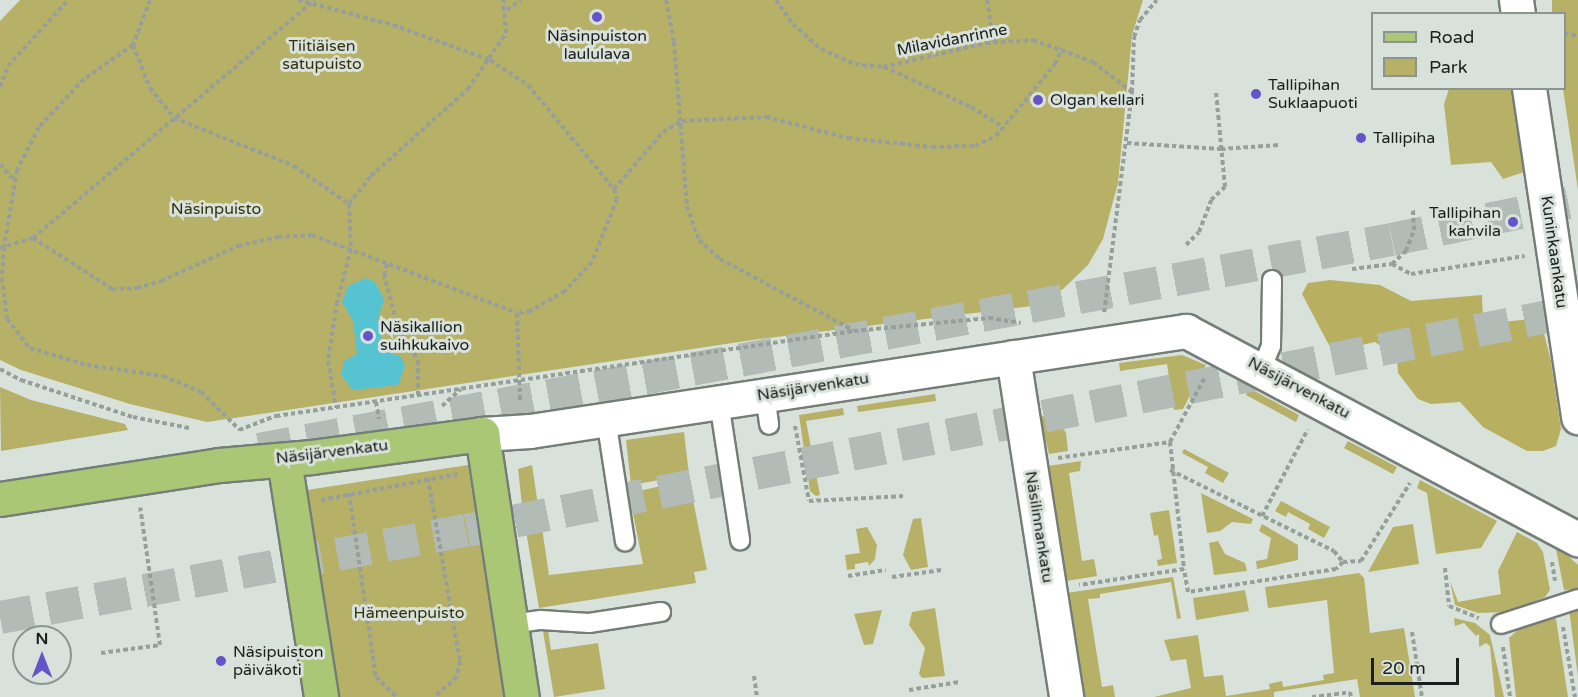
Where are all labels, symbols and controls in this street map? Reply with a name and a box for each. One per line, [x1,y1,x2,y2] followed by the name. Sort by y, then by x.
[590,10,604,24] marker: Näsinpuiston laululava
[1371,12,1566,90] legend
[895,20,1009,60] street label: Milavidanrinne
[547,26,647,64] place label: Näsinpuiston laululava
[1429,26,1474,48] text: Road
[282,36,362,74] park label: Tiitiäisen satupuisto
[1429,56,1467,78] text: Park
[1268,75,1358,113] place label: Tallipihan Suklaapuoti
[1249,87,1263,101] marker: Tallipihan Suklaapuoti
[1050,90,1145,110] place label: Olgan kellari
[1031,93,1045,107] marker: Olgan kellari
[1373,128,1435,148] place label: Tallipiha
[1354,131,1368,145] marker: Tallipiha
[1537,194,1571,310] street label: Kuninkaankatu
[171,199,261,219] park label: Näsinpuisto
[1429,203,1501,241] place label: Tallipihan kahvila
[1506,215,1520,229] marker: Tallipihan kahvila
[380,317,469,355] place label: Näsikallion suihkukaivo
[361,329,375,343] marker: Näsikallion suihkukaivo
[1245,353,1353,423] street label: Näsijärvenkatu
[756,369,870,405] street label: Näsijärvenkatu
[275,436,389,468] street label: Näsijärvenkatu
[1021,470,1057,584] street label: Näsilinnankatu
[354,603,464,623] park label: Hämeenpuisto
[12,625,72,685] north arrow
[36,629,48,649] text: N
[233,642,323,680] place label: Näsipuiston päiväkoti
[1374,646,1462,684] scale bar
[214,654,228,668] marker: Näsipuiston päiväkoti
[1382,657,1426,679] text: 20 m

